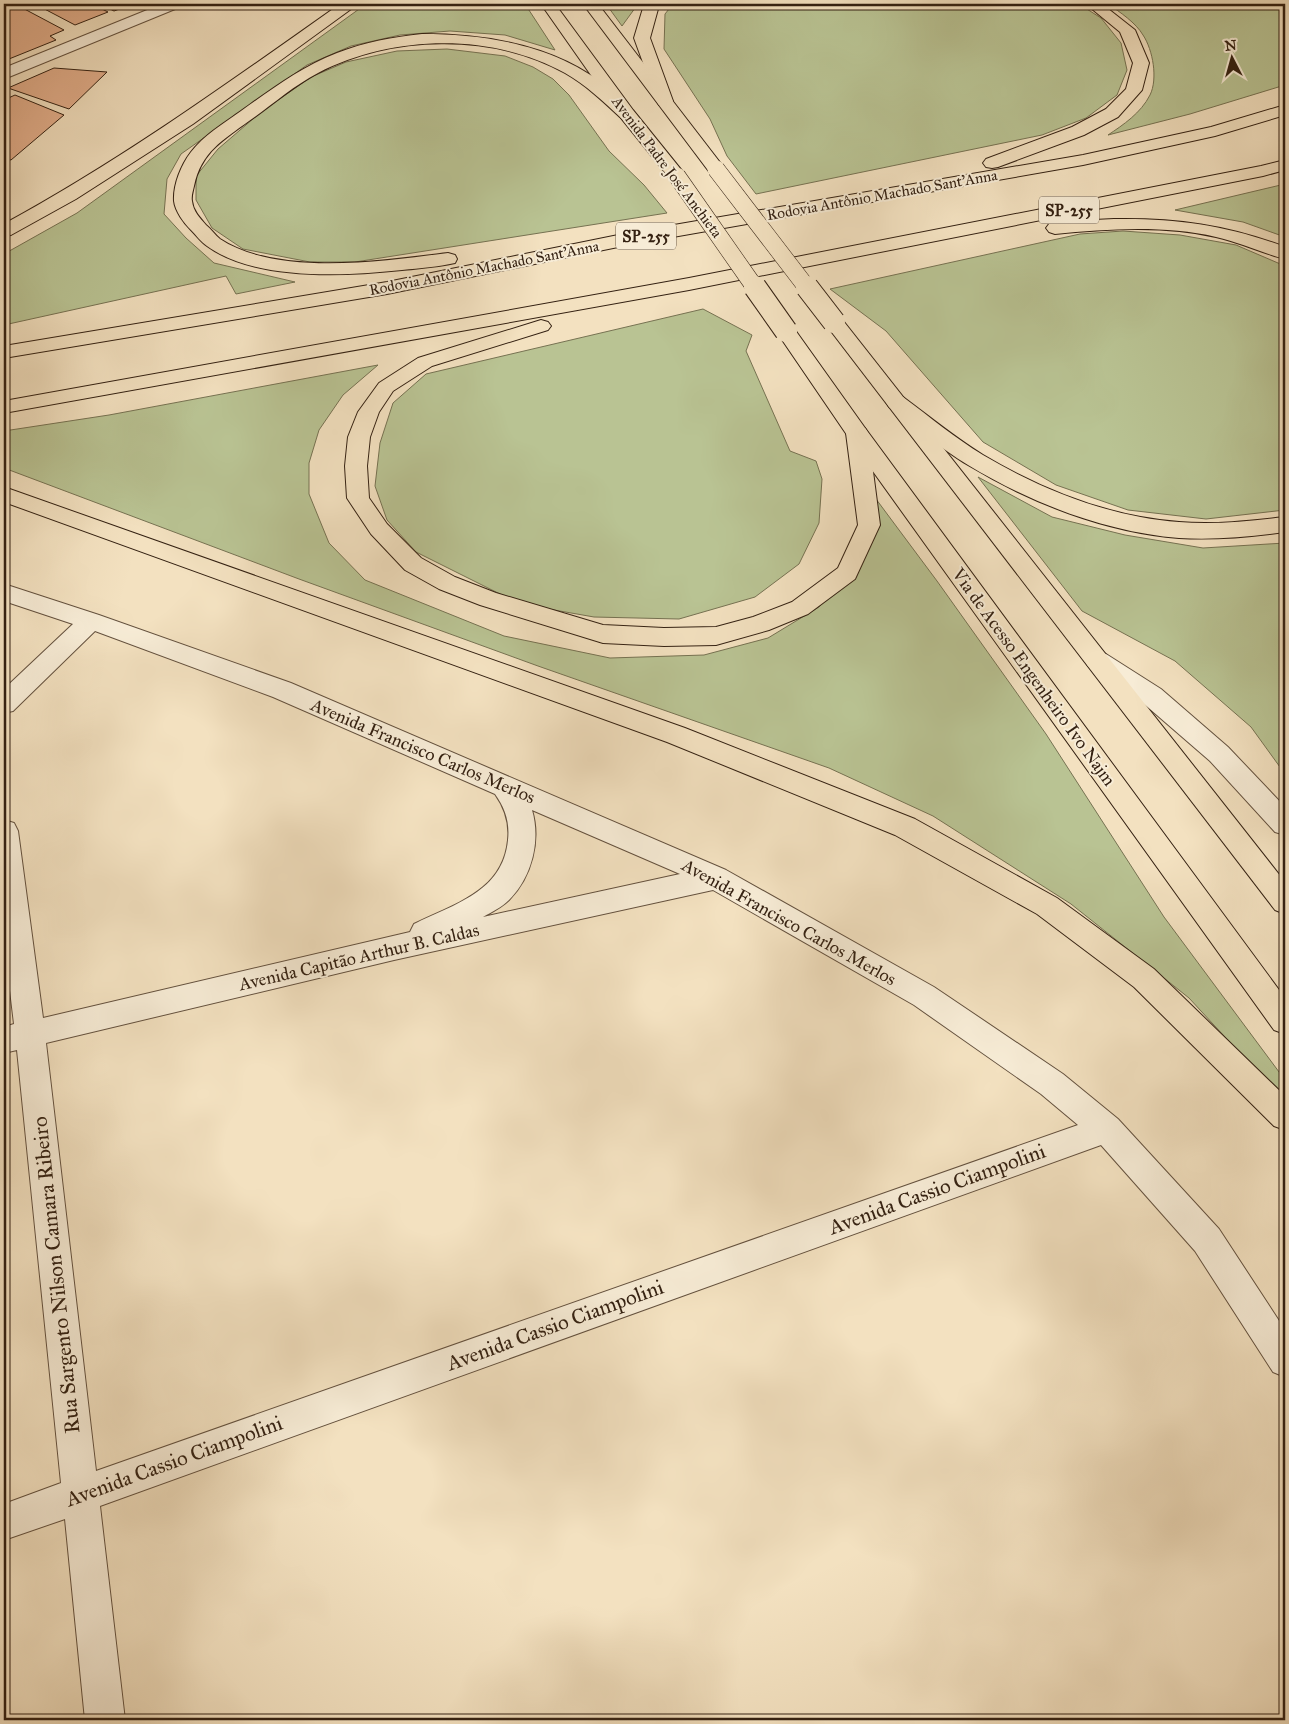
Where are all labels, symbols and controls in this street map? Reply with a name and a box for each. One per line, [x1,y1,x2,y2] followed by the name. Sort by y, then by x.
[1206,32,1256,82] north arrow
[1224,36,1238,55] text: N
[607,92,726,242] street label: Avenida Padre José Anchieta
[765,166,999,224] street label: Rodovia Antônio Machado Sant'Anna
[1039,196,1099,224] road number: SP-255
[616,222,676,250] road number: SP-255
[368,237,601,299] street label: Rodovia Antônio Machado Sant'Anna
[946,563,1120,791] street label: Via de Acesso Engenheiro Ivo Najm
[307,693,539,808] street label: Avenida Francisco Carlos Merlos
[677,853,900,990] street label: Avenida Francisco Carlos Merlos
[236,919,481,996] street label: Avenida Capitão Arthur B. Caldas
[26,1115,86,1435] street label: Rua Sargento Nilson Camara Ribeiro
[824,1138,1049,1241] street label: Avenida Cassio Ciampolini
[442,1274,667,1377] street label: Avenida Cassio Ciampolini
[61,1410,286,1513] street label: Avenida Cassio Ciampolini

